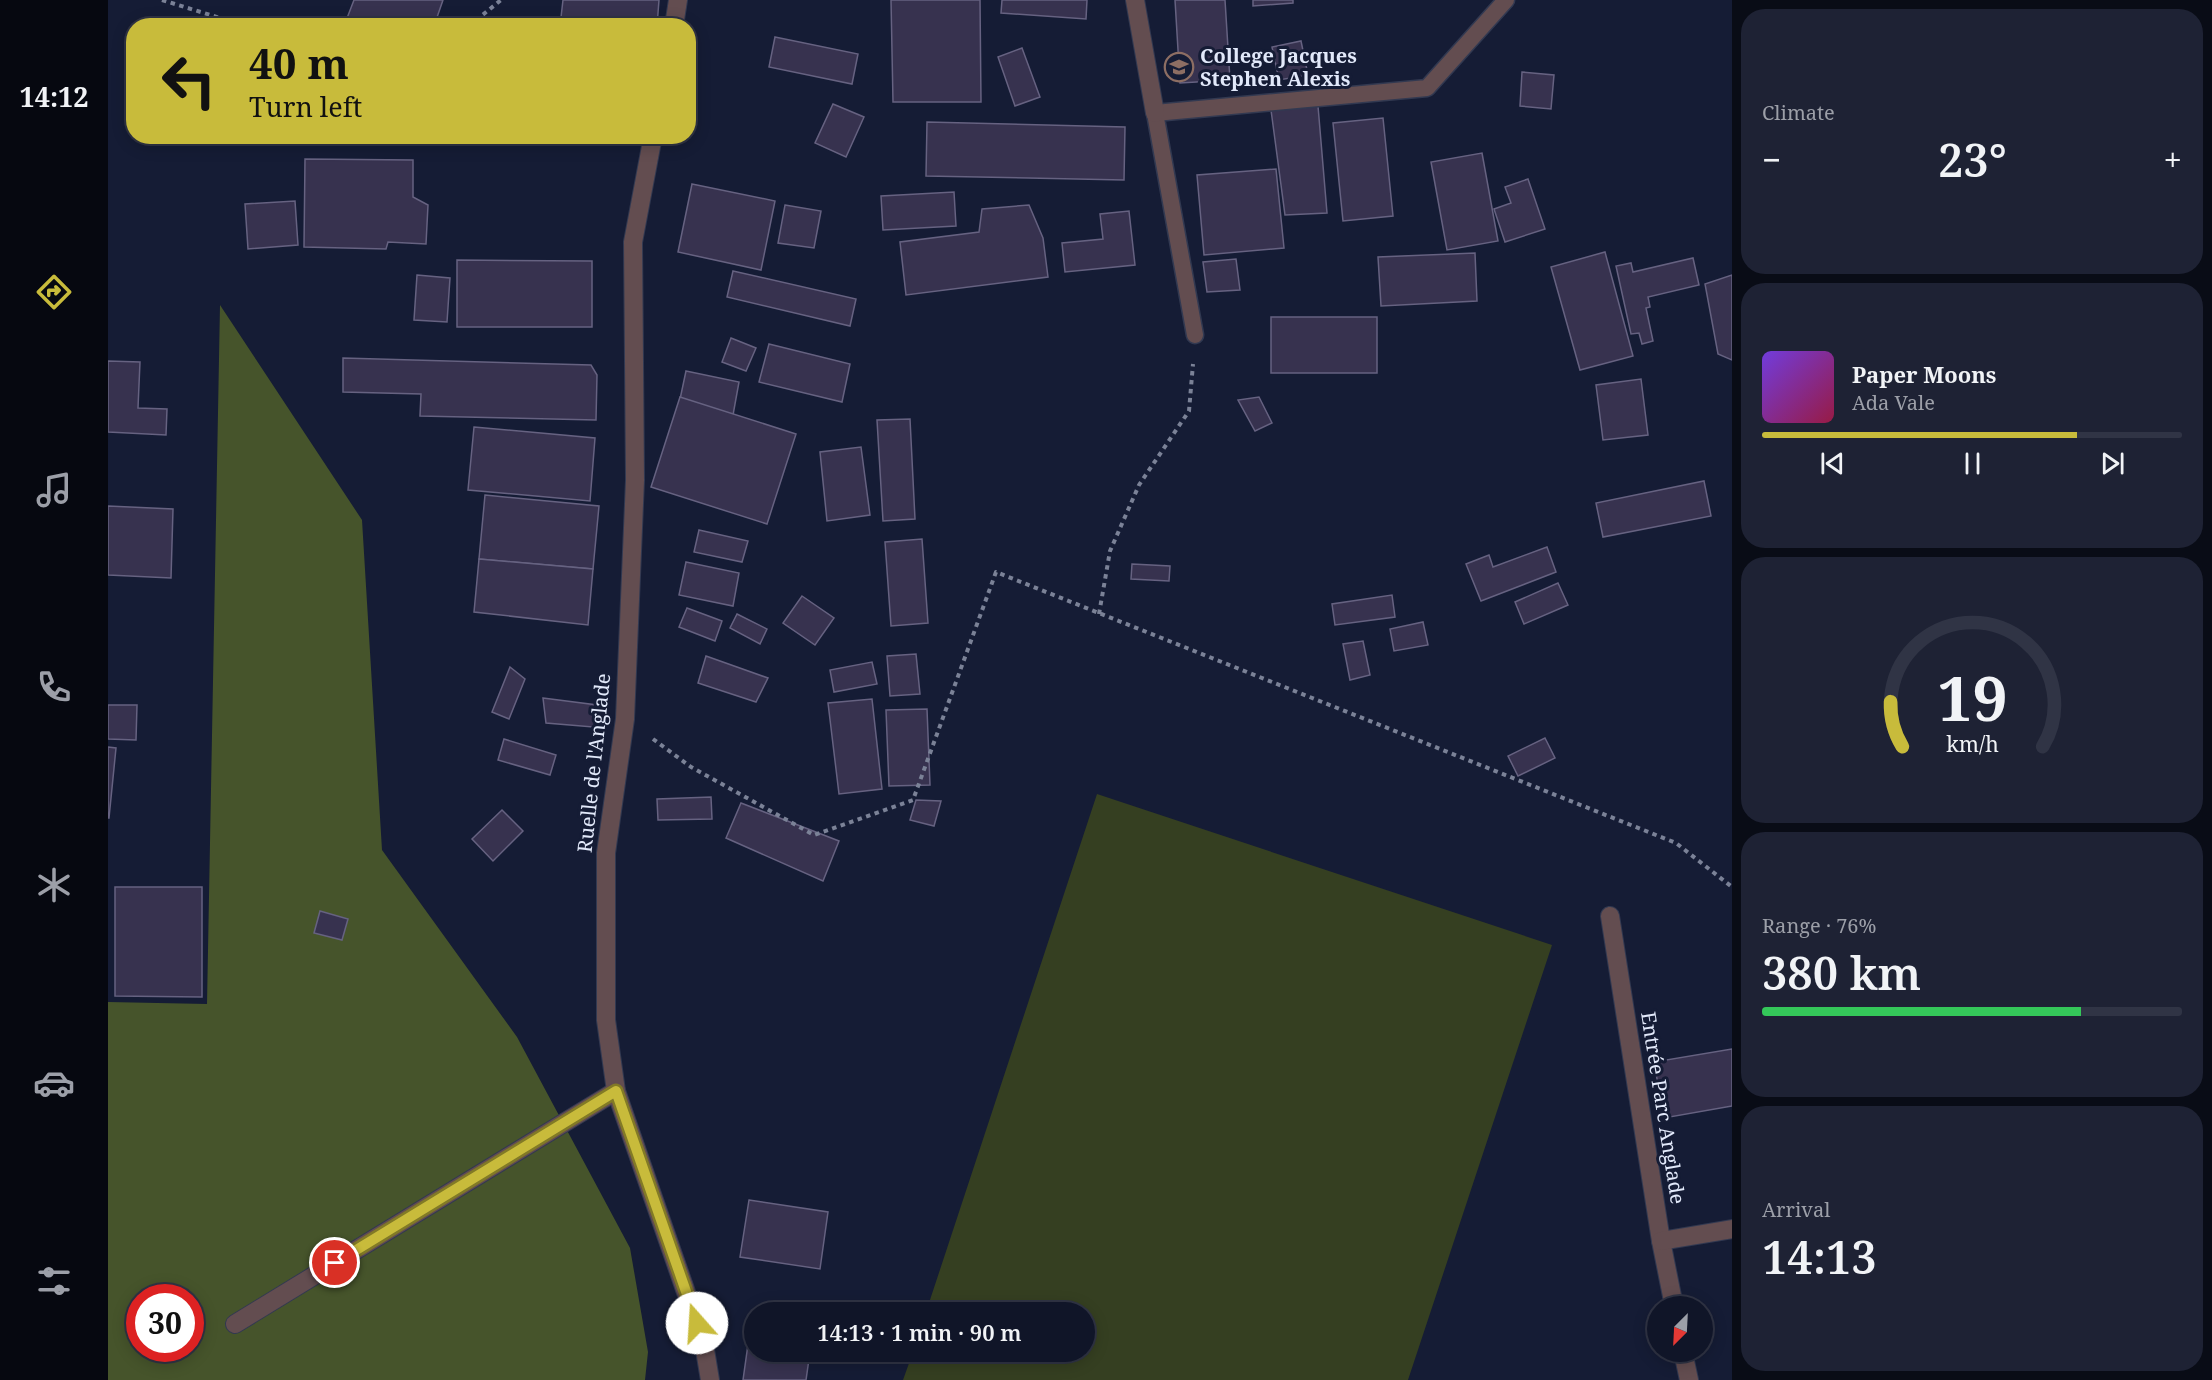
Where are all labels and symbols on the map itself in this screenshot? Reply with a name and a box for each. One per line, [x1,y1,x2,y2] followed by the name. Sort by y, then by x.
[1200,42,1357,92] place label: College Jacques Stephen Alexis
[1163,51,1195,83] school or university icon: College Jacques Stephen Alexis
[571,672,616,854] street label: Ruelle de l'Anglade
[1635,1010,1692,1206] street label: Entrée Parc Anglade
[309,1237,360,1288] pin
[126,1284,204,1362] speed limit sign: 30
[665,1291,729,1355] position arrow
[1647,1296,1713,1362] north arrow

